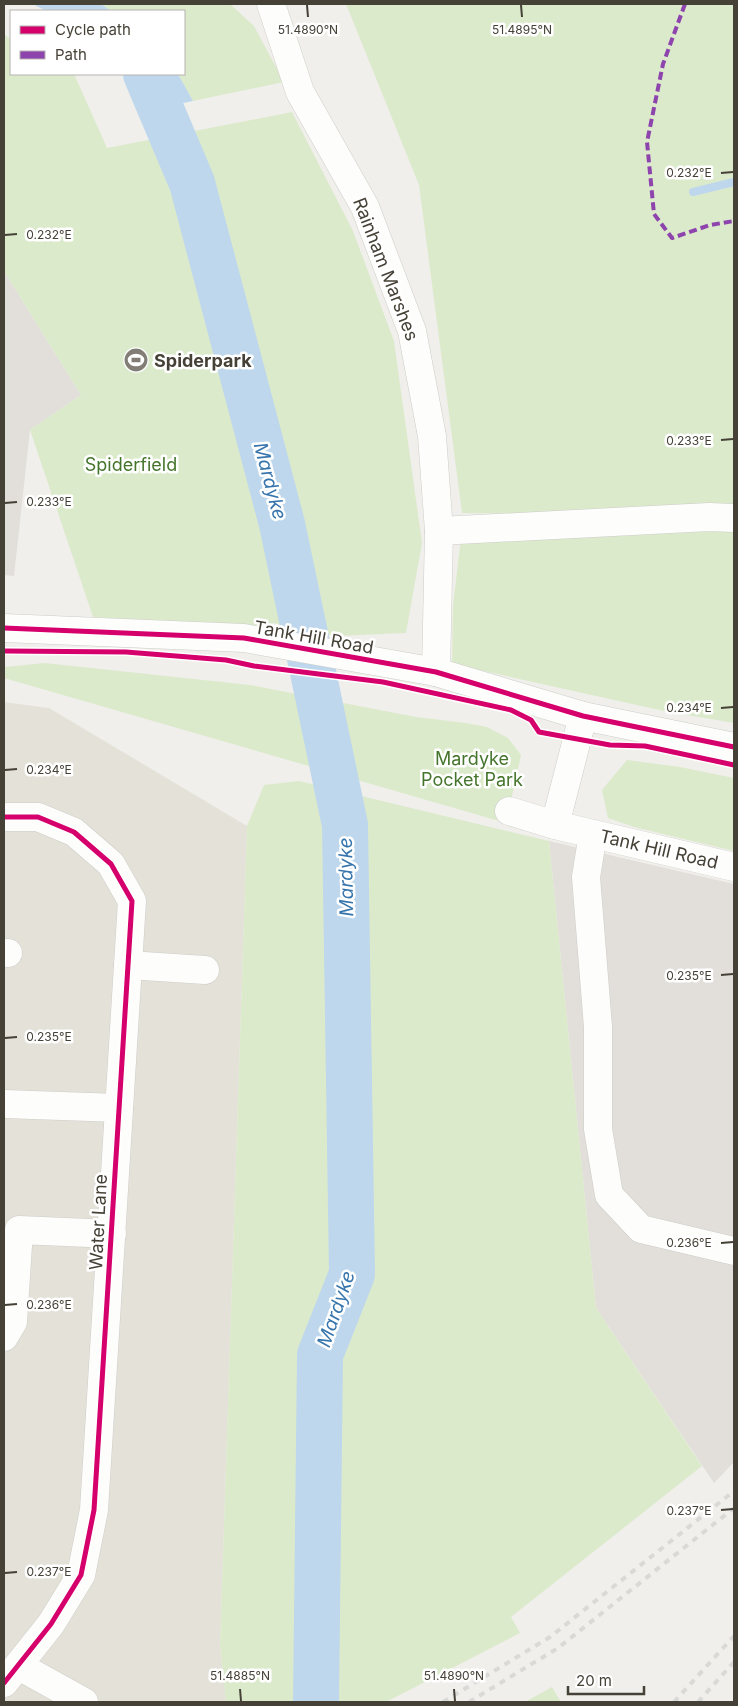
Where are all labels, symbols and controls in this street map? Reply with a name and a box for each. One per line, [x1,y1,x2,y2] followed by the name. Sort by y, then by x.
[10,10,185,75] legend
[55,20,131,39] text: Cycle path
[278,22,338,37] text: 51.4890°N
[492,22,552,37] text: 51.4895°N
[55,45,87,64] text: Path
[666,165,712,180] text: 0.232°E
[349,195,423,343] street label: Rainham Marshes
[26,227,72,242] text: 0.232°E
[123,347,149,373] sports icon: Spiderpark
[154,350,252,371] place label: Spiderpark
[666,433,712,448] text: 0.233°E
[249,440,291,522] water label: Mardyke
[85,454,177,475] park label: Spiderfield
[26,494,72,509] text: 0.233°E
[253,616,375,658] street label: Tank Hill Road
[666,700,712,715] text: 0.234°E
[421,748,523,790] park label: Mardyke Pocket Park
[26,762,72,777] text: 0.234°E
[598,825,720,873] street label: Tank Hill Road
[334,837,358,917] water label: Mardyke
[666,968,712,983] text: 0.235°E
[26,1029,72,1044] text: 0.235°E
[85,1173,111,1271] street label: Water Lane
[666,1235,712,1250] text: 0.236°E
[312,1268,360,1350] water label: Mardyke
[26,1297,72,1312] text: 0.236°E
[667,1503,711,1518] text: 0.237°E
[27,1564,71,1579] text: 0.237°E
[568,1664,644,1696] scale bar
[210,1668,270,1683] text: 51.4885°N
[424,1668,484,1683] text: 51.4890°N
[576,1671,612,1690] text: 20 m

